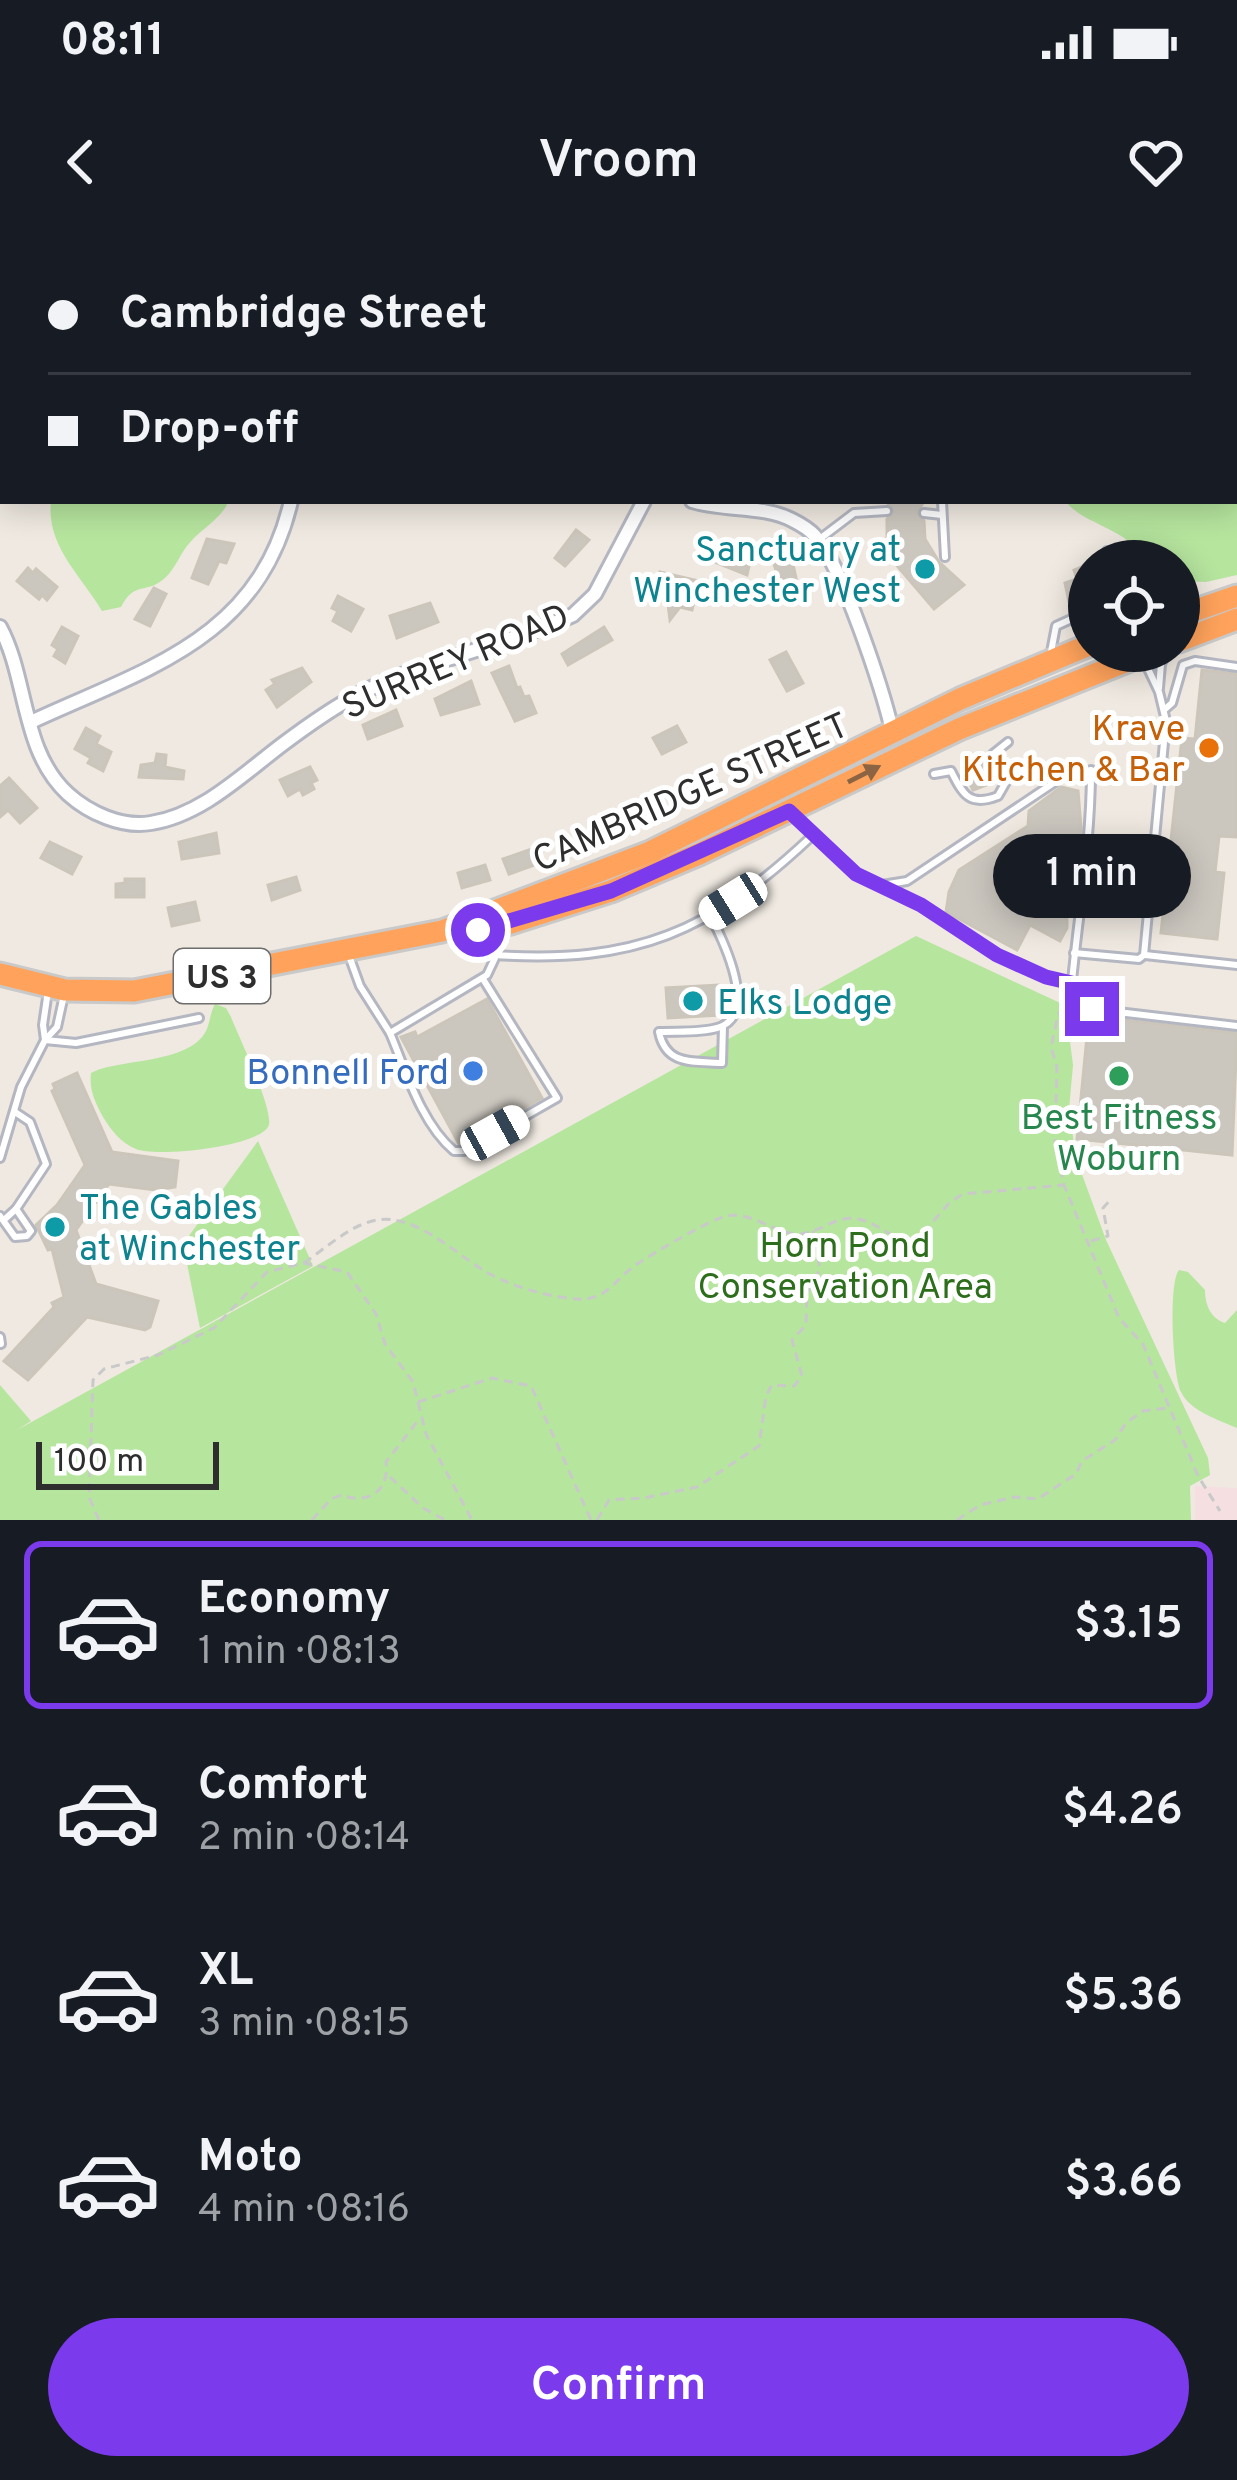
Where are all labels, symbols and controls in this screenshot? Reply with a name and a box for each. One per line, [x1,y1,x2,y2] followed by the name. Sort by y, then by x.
[60,14,165,71] text: 08:11
[538,128,699,197] text: Vroom
[48,129,114,195] icon: back
[1123,129,1189,195] icon: heart
[120,287,487,344] text: Cambridge Street
[120,402,299,459] text: Drop-off
[633,529,901,616] place label: Sanctuary at Winchester West
[1068,540,1200,672] map controls
[1068,540,1200,672] button: locate
[912,556,938,582] marker: Sanctuary at Winchester West
[336,595,577,732] street label: SURREY ROAD
[526,704,857,885] street label: CAMBRIDGE STREET
[961,708,1185,795] place label: Krave Kitchen & Bar
[1196,735,1222,761] marker: Krave Kitchen & Bar
[846,765,881,785] one-way arrow
[993,835,1191,919] callout: 1 min
[1046,851,1138,900] text: 1 min
[693,867,773,935] car
[451,903,505,957] route start
[174,949,270,1003] road number: US 3
[717,982,892,1028] place label: Elks Lodge
[1065,982,1119,1036] route end
[680,988,706,1014] marker: Elks Lodge
[246,1052,449,1098] place label: Bonnell Ford
[460,1058,486,1084] marker: Bonnell Ford
[1106,1063,1132,1089] marker: Best Fitness Woburn
[1021,1097,1217,1184] place label: Best Fitness Woburn
[455,1100,535,1166] car
[79,1187,300,1274] place label: The Gables at Winchester
[42,1214,68,1240] marker: The Gables at Winchester
[697,1225,993,1312] park label: Horn Pond Conservation Area
[36,1436,219,1489] scale bar
[54,1442,144,1484] text: 100 m
[54,1571,162,1679] icon: car
[198,1572,390,1629] text: Economy
[1074,1597,1183,1654] text: $3.15
[198,1629,401,1678] text: 1 min · 08:13
[54,1757,162,1865] icon: car
[198,1758,368,1815] text: Comfort
[1062,1783,1183,1840] text: $4.26
[198,1815,410,1864] text: 2 min · 08:14
[54,1943,162,2051] icon: car
[198,1944,253,2001] text: XL
[1063,1969,1183,2026] text: $5.36
[198,2001,410,2050] text: 3 min · 08:15
[54,2129,162,2237] icon: car
[198,2130,302,2187] text: Moto
[1064,2155,1183,2212] text: $3.66
[198,2187,410,2236] text: 4 min · 08:16
[48,2318,1189,2456] button: Confirm

